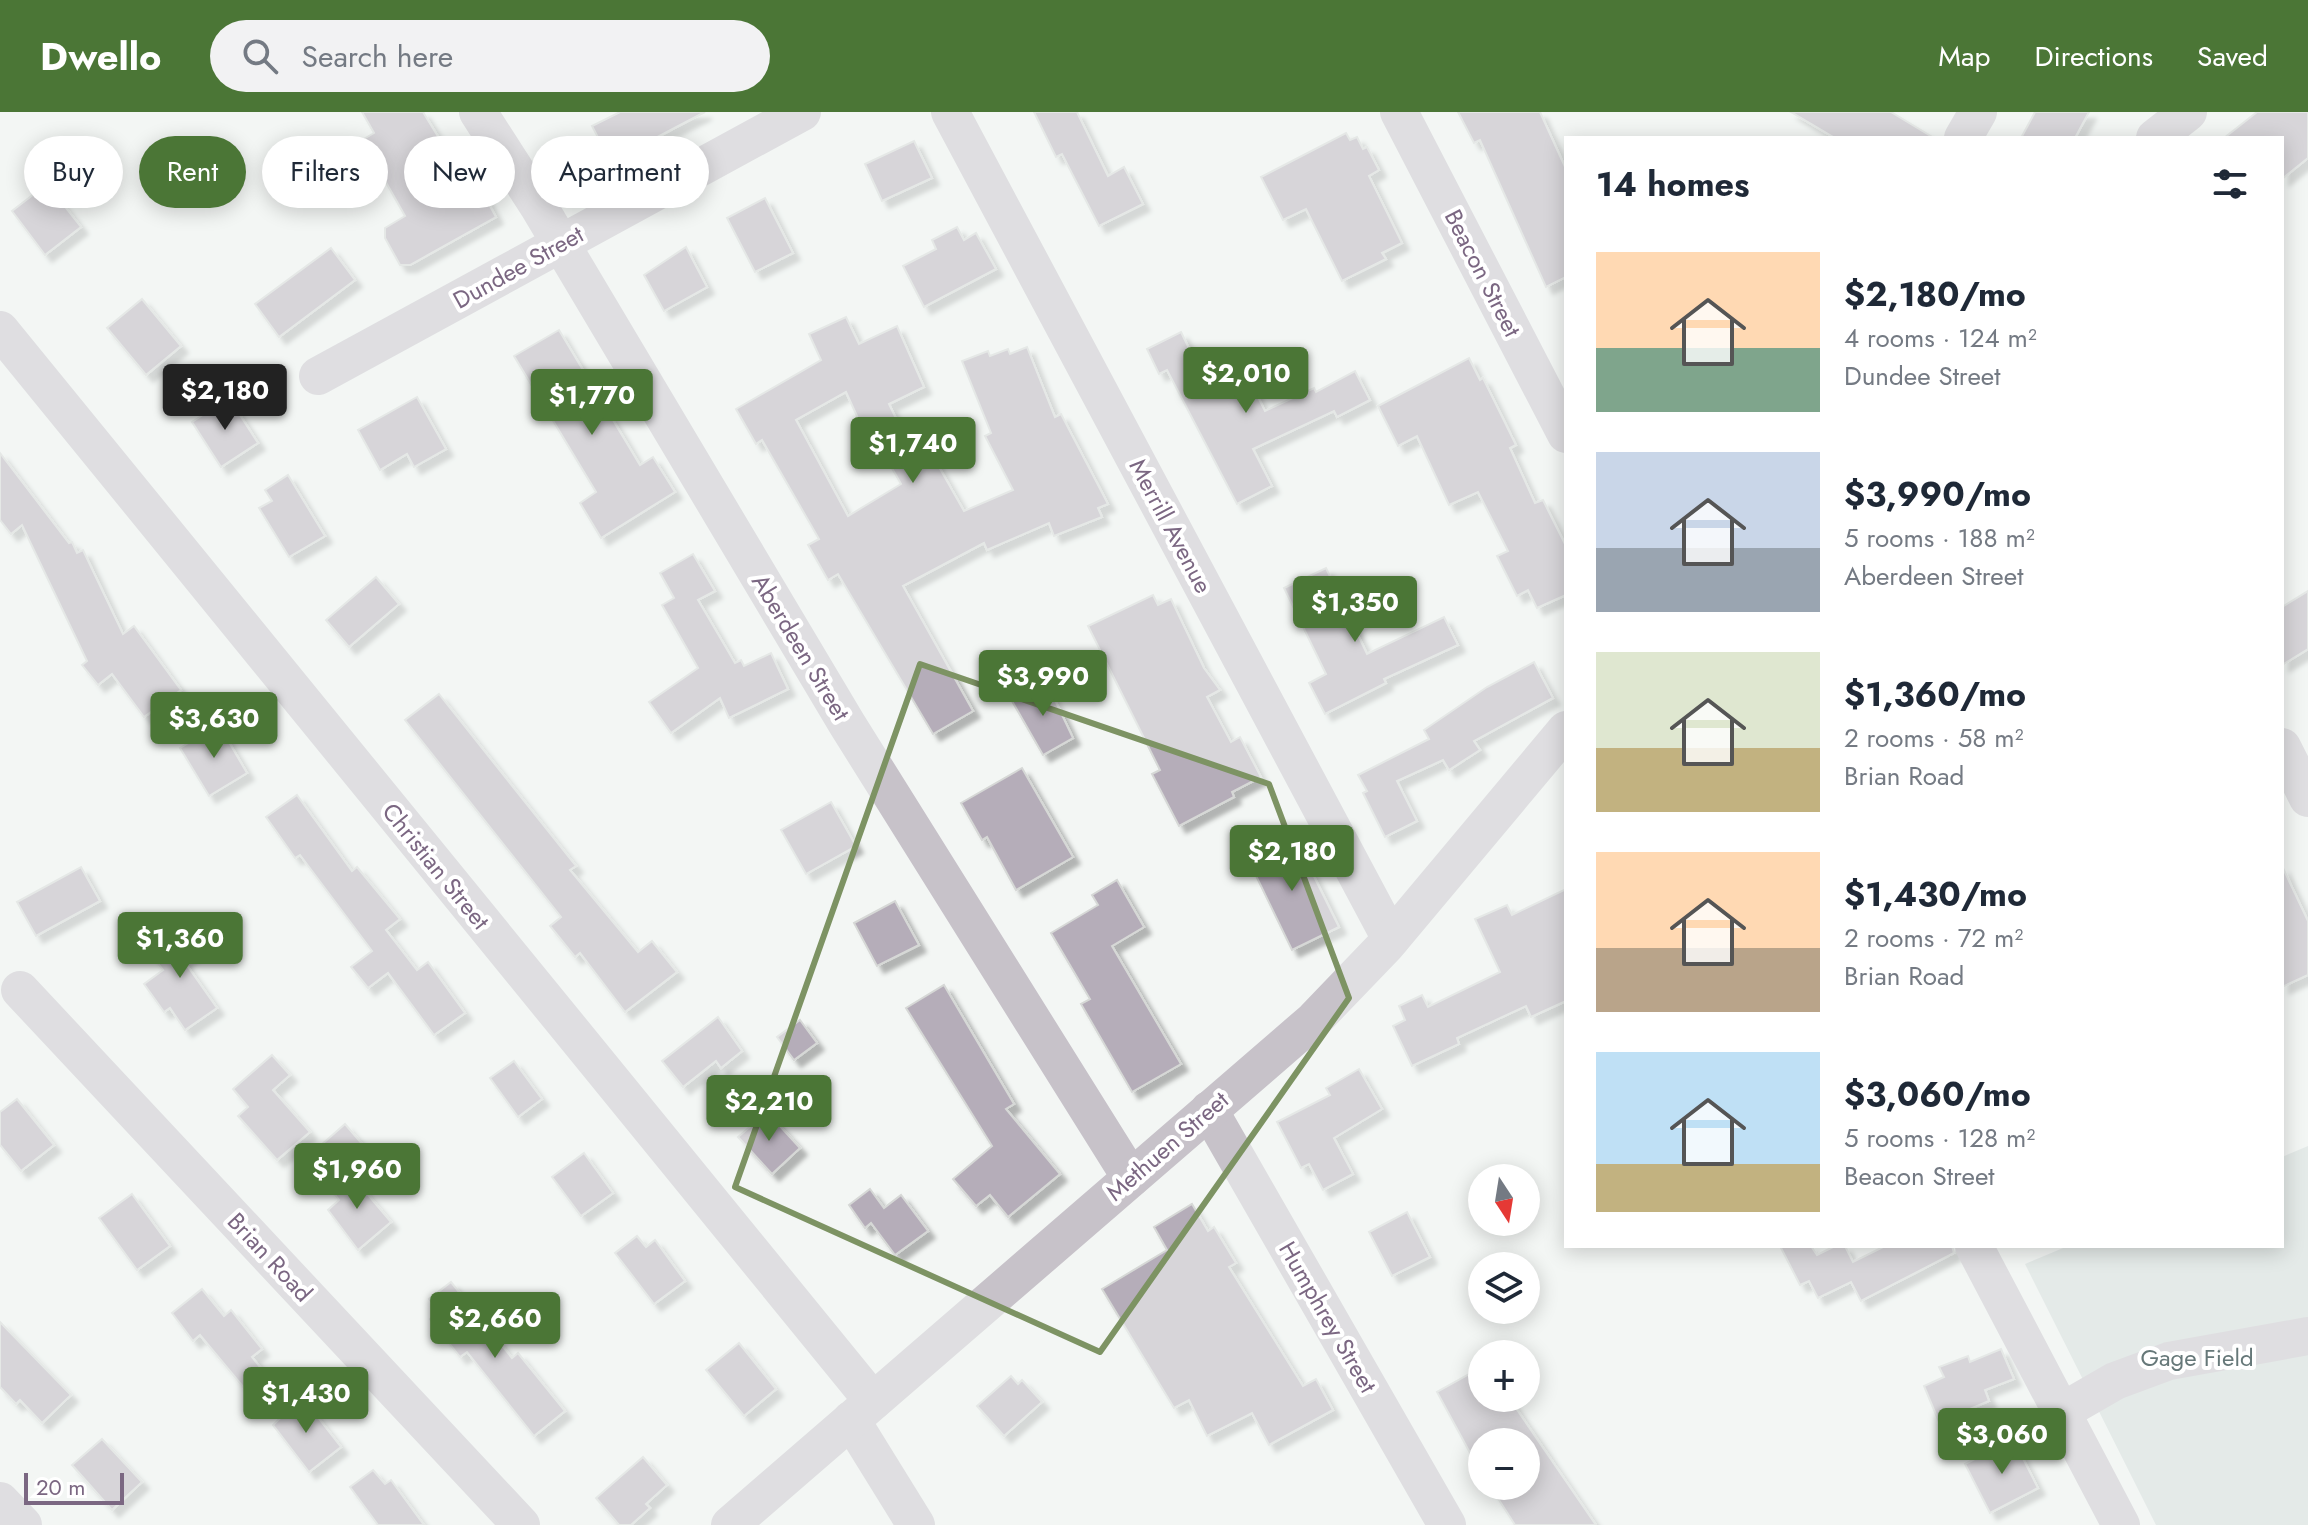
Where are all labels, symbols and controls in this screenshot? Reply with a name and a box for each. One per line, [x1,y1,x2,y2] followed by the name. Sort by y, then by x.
[210,20,770,92] search box
[40,29,162,84] text: Dwello
[238,34,282,78] icon: search
[302,35,453,78] text: Search here
[1938,36,1990,77] text: Map
[2034,36,2153,77] text: Directions
[2197,36,2268,77] text: Saved
[24,136,123,208] chip: Buy
[139,136,246,208] chip: Rent
[262,136,388,208] chip: Filters
[404,136,515,208] chip: New
[531,136,709,208] chip: Apartment
[1596,160,1750,209] text: 14 homes
[2208,162,2252,206] icon: filters
[1436,203,1530,343] street label: Beacon Street
[446,217,590,317] street label: Dundee Street
[1844,270,2026,319] text: $2,180/mo
[1660,284,1756,380] icon: home
[1844,319,2037,357] text: 4 rooms · 124 m²
[1181,347,1311,415] pin: $2,010
[1201,354,1291,392] text: $2,010
[1844,357,2000,395] text: Dundee Street
[160,364,290,432] pin: $2,180
[527,369,657,437] pin: $1,770
[181,371,269,409] text: $2,180
[549,376,635,414] text: $1,770
[848,417,978,485] pin: $1,740
[869,424,957,462] text: $1,740
[1121,453,1221,599] street label: Merrill Avenue
[1844,470,2031,519] text: $3,990/mo
[1660,484,1756,580] icon: home
[1844,519,2035,557] text: 5 rooms · 188 m²
[1844,557,2023,595] text: Aberdeen Street
[743,567,859,727] street label: Aberdeen Street
[1290,576,1420,644] pin: $1,350
[1311,583,1399,621] text: $1,350
[978,650,1108,718] pin: $3,990
[997,657,1089,695] text: $3,990
[1844,670,2026,719] text: $1,360/mo
[1660,684,1756,780] icon: home
[149,692,279,760] pin: $3,630
[168,699,260,737] text: $3,630
[1844,719,2024,757] text: 2 rooms · 58 m²
[1844,757,1964,795] text: Brian Road
[374,795,498,937] street label: Christian Street
[1227,825,1357,893] pin: $2,180
[1248,832,1336,870] text: $2,180
[1844,870,2027,919] text: $1,430/mo
[1660,884,1756,980] icon: home
[115,912,245,980] pin: $1,360
[136,919,224,957] text: $1,360
[1844,919,2023,957] text: 2 rooms · 72 m²
[1844,957,1964,995] text: Brian Road
[1844,1070,2031,1119] text: $3,060/mo
[704,1075,834,1143] pin: $2,210
[724,1082,814,1120] text: $2,210
[1098,1083,1236,1209] street label: Methuen Street
[1660,1084,1756,1180] icon: home
[1844,1119,2035,1157] text: 5 rooms · 128 m²
[292,1143,422,1211] pin: $1,960
[312,1150,402,1188] text: $1,960
[1844,1157,1995,1195] text: Beacon Street
[1468,1164,1540,1236] north arrow
[1468,1164,1540,1500] map controls
[219,1204,321,1310] street label: Brian Road
[1270,1235,1386,1399] street label: Humphrey Street
[1468,1252,1540,1324] button: layers
[430,1292,560,1360] pin: $2,660
[448,1299,542,1337] text: $2,660
[1468,1340,1540,1412] button: +
[2140,1340,2254,1375] park label: Gage Field
[241,1367,371,1435] pin: $1,430
[261,1374,351,1412] text: $1,430
[1937,1408,2067,1476] pin: $3,060
[1956,1415,2048,1453] text: $3,060
[1468,1428,1540,1500] button: −
[24,1469,124,1505] scale bar
[36,1471,85,1503] text: 20 m

